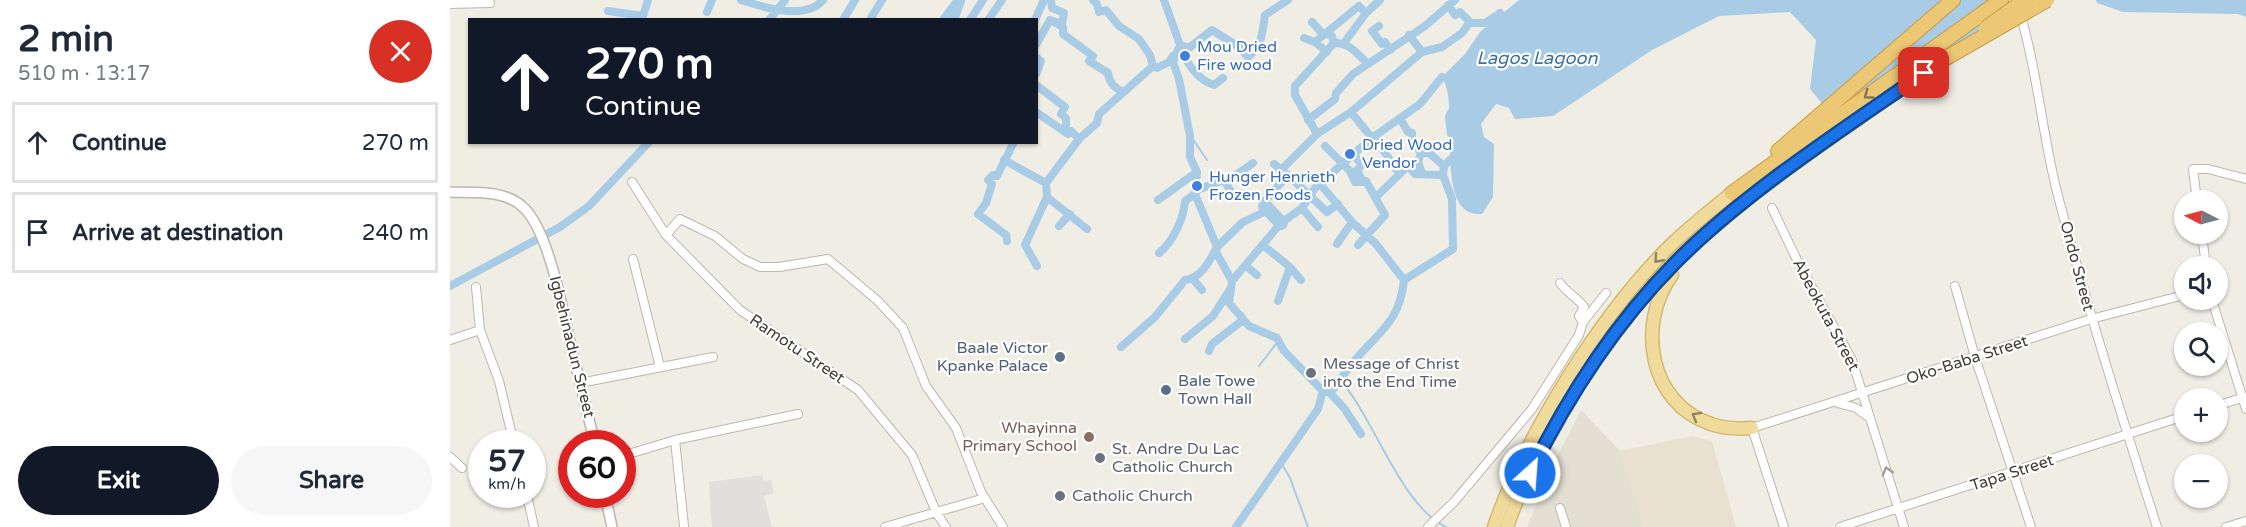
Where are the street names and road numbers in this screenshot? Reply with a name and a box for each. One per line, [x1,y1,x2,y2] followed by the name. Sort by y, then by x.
[2055,219,2099,313] street label: Ondo Street
[1788,255,1864,375] street label: Abeokuta Street
[545,274,599,420] street label: Igbehinadun Street
[746,310,848,388] street label: Ramotu Street
[1904,331,2030,389] street label: Oko-Baba Street
[1968,450,2056,496] street label: Tapa Street

